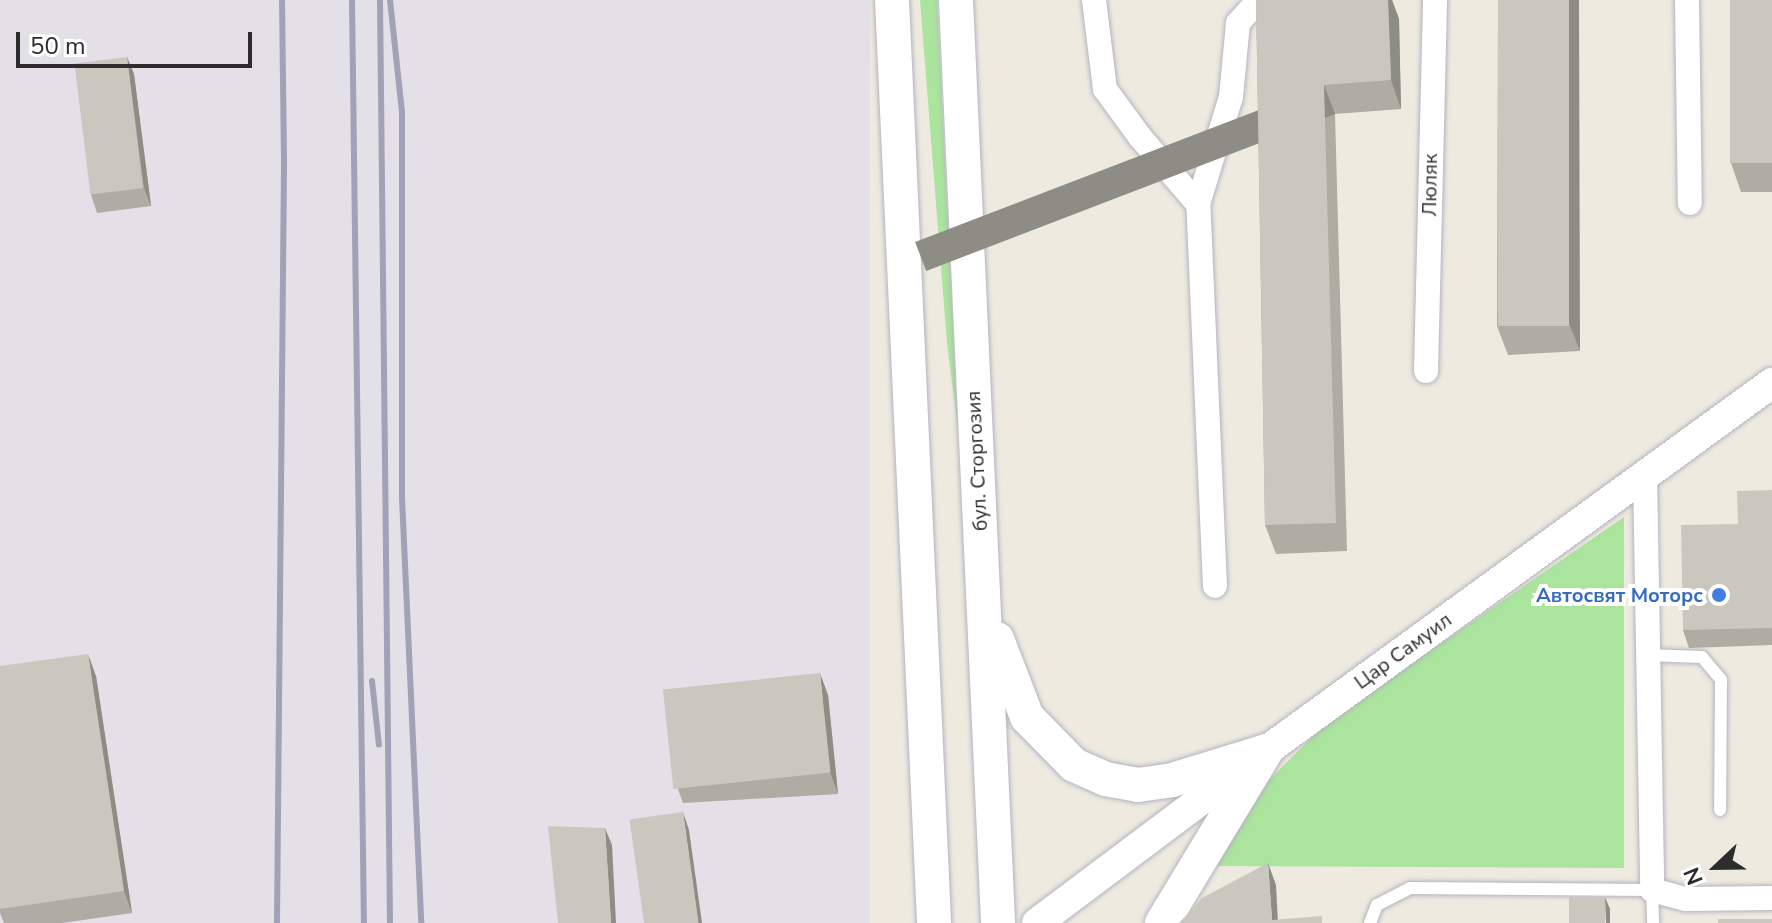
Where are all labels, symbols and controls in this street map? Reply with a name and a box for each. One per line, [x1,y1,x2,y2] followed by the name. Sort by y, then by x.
[20,16,256,66] scale bar
[30,30,86,62] text: 50 m
[1417,153,1443,217] street label: Люляк
[961,390,993,532] street label: бул. Сторгозия
[1536,583,1703,607] place label: Автосвят Моторс
[1710,586,1728,604] marker: Автосвят Моторс
[1350,608,1456,694] street label: Цар Самуил
[1676,827,1756,907] north arrow
[1677,863,1711,889] text: N

